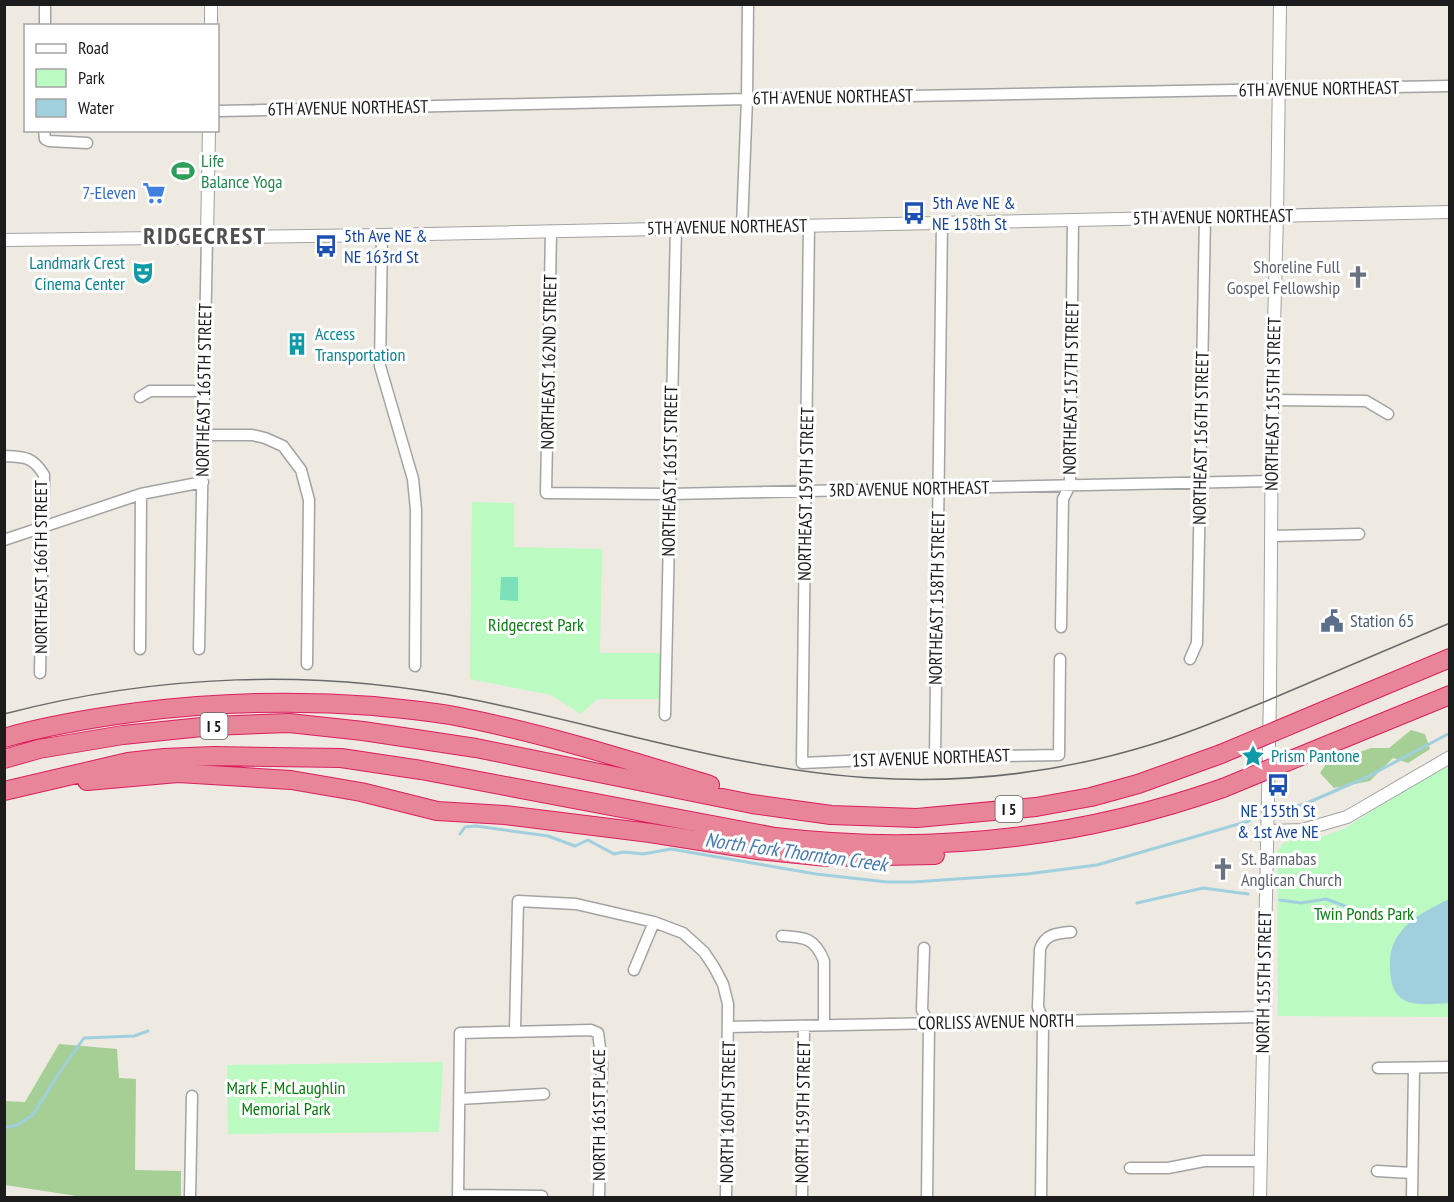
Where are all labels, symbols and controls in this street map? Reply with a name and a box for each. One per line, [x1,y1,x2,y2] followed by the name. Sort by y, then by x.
[24,24,219,132] legend
[78,36,109,59] text: Road
[78,66,105,89] text: Park
[1238,76,1400,101] street label: 6TH AVENUE NORTHEAST
[752,84,914,109] street label: 6TH AVENUE NORTHEAST
[267,95,429,120] street label: 6TH AVENUE NORTHEAST
[78,96,114,119] text: Water
[201,149,283,193] place label: Life Balance Yoga
[170,158,196,184] sports icon: Life Balance Yoga
[141,180,167,206] supermarket icon: 7-Eleven
[82,181,136,204] place label: 7-Eleven
[932,191,1016,235] place label: 5th Ave NE & NE 158th St
[901,200,927,226] bus stop icon: 5th Ave NE & NE 158th St
[1132,204,1294,229] street label: 5TH AVENUE NORTHEAST
[646,214,808,239] street label: 5TH AVENUE NORTHEAST
[143,220,267,251] district label: RIDGECREST
[344,224,428,268] place label: 5th Ave NE & NE 163rd St
[313,233,339,259] bus stop icon: 5th Ave NE & NE 163rd St
[29,251,125,295] place label: Landmark Crest Cinema Center
[1227,255,1341,299] place label: Shoreline Full Gospel Fellowship
[130,260,156,286] theatre icon: Landmark Crest Cinema Center
[1345,264,1371,290] church icon: Shoreline Full Gospel Fellowship
[535,274,562,450] street label: NORTHEAST 162ND STREET
[1057,301,1084,475] street label: NORTHEAST 157TH STREET
[190,303,217,477] street label: NORTHEAST 165TH STREET
[1259,317,1286,491] street label: NORTHEAST 155TH STREET
[315,322,405,366] place label: Access Transportation
[284,331,310,357] building icon: Access Transportation
[1187,351,1214,525] street label: NORTHEAST 156TH STREET
[657,385,682,557] street label: NORTHEAST 161ST STREET
[792,407,819,581] street label: NORTHEAST 159TH STREET
[828,476,990,501] street label: 3RD AVENUE NORTHEAST
[29,480,52,654] street label: NORTHEAST 166TH STREET
[923,511,950,685] street label: NORTHEAST 158TH STREET
[1319,608,1345,634] public building icon: Station 65
[1350,609,1414,632] place label: Station 65
[488,613,584,636] park label: Ridgecrest Park
[200,713,228,739] road number: I 5
[852,743,1010,772] street label: 1ST AVENUE NORTHEAST
[1240,743,1266,769] place icon: Prism Pantone
[1271,744,1360,767] place label: Prism Pantone
[1265,772,1291,798] bus stop icon: NE 155th St & 1st Ave NE
[996,796,1022,822] road number: I 5
[1237,799,1319,843] place label: NE 155th St & 1st Ave NE
[703,826,891,878] water label: North Fork Thornton Creek
[1241,847,1342,891] place label: St. Barnabas Anglican Church
[1210,856,1236,882] church icon: St. Barnabas Anglican Church
[1314,902,1414,925] park label: Twin Ponds Park
[1251,911,1276,1053] street label: NORTH 155TH STREET
[918,1009,1074,1034] street label: CORLISS AVENUE NORTH
[715,1041,740,1183] street label: NORTH 160TH STREET
[790,1041,815,1183] street label: NORTH 159TH STREET
[587,1049,610,1181] street label: NORTH 161ST PLACE
[226,1076,346,1120] park label: Mark F. McLaughlin Memorial Park

